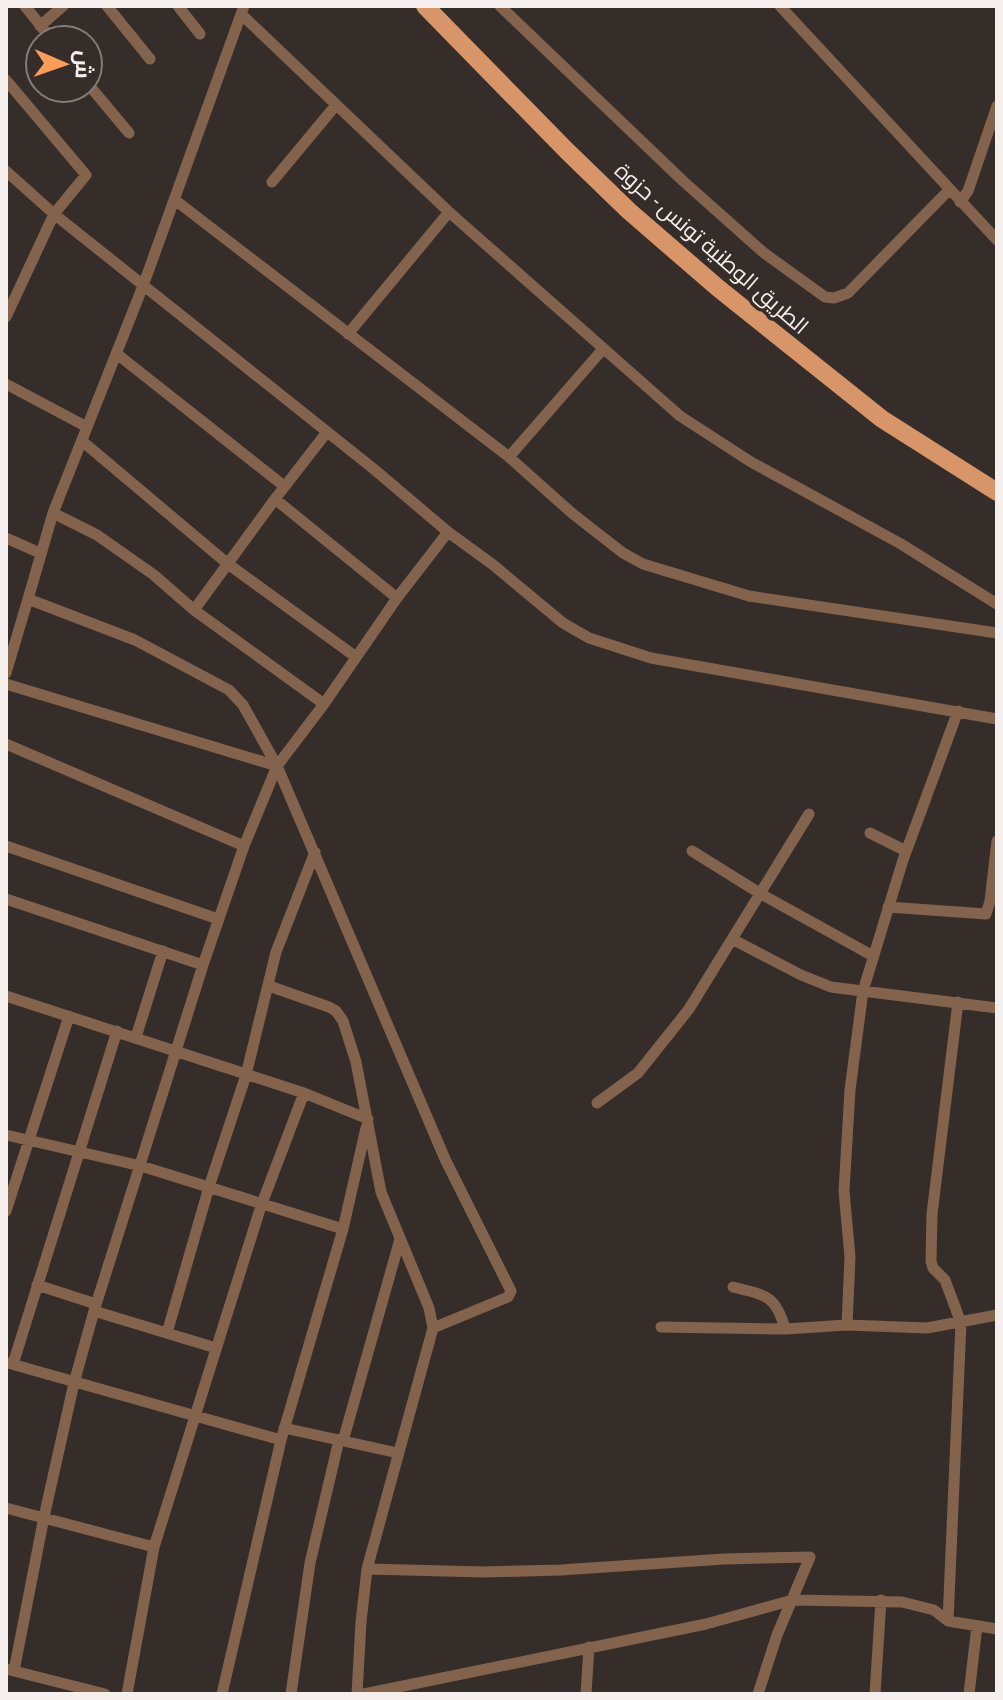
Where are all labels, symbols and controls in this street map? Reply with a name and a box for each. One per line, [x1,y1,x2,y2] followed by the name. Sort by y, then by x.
[24,24,104,104] north arrow
[70,50,98,79] text: ش
[609,156,815,340] street label: الطريق الوطنية تونس - حزوة

